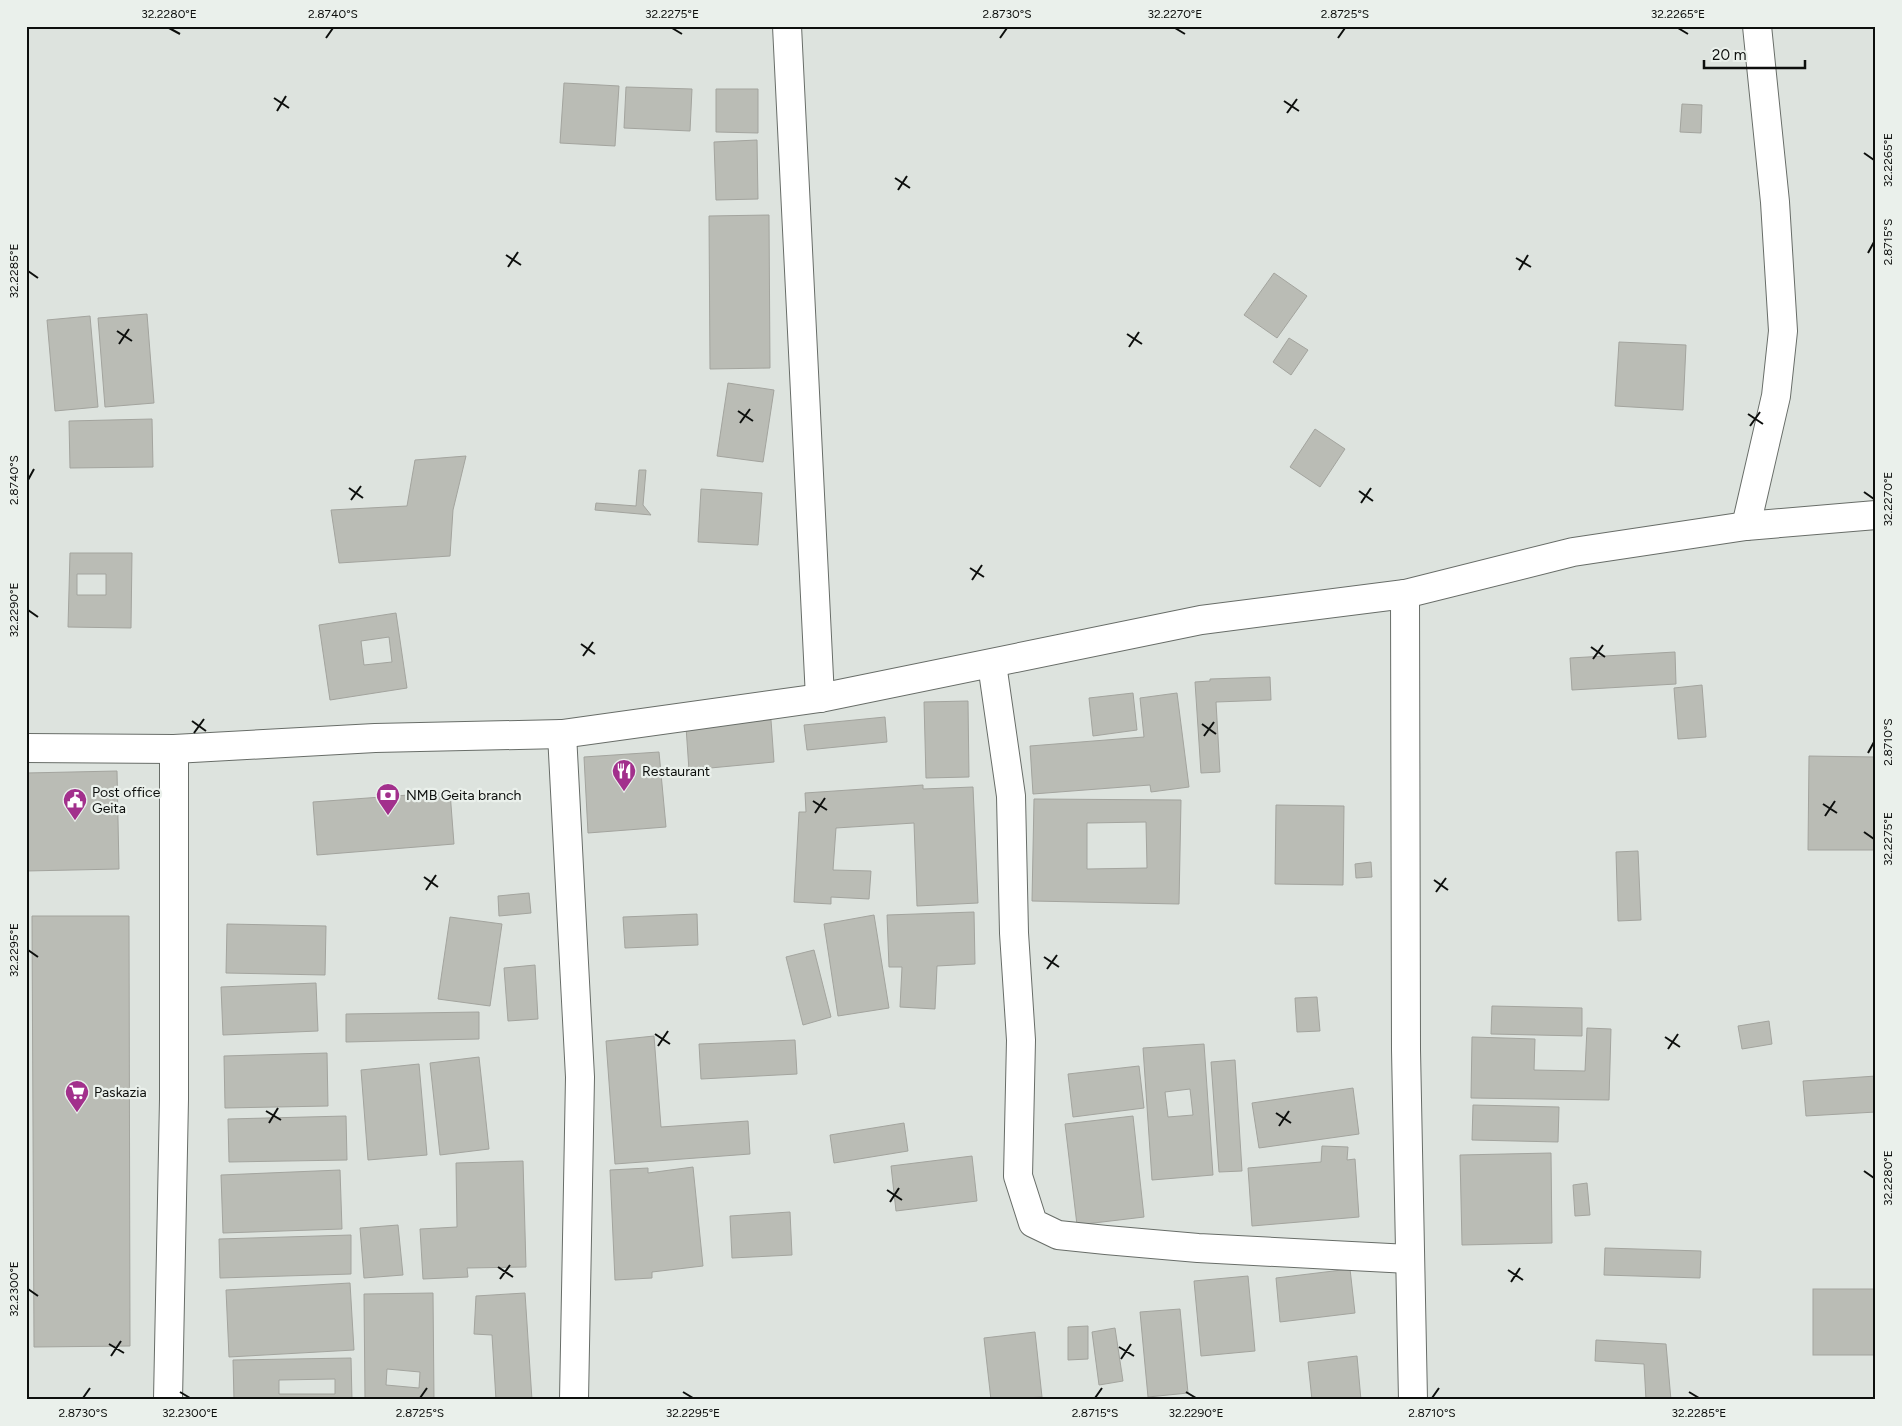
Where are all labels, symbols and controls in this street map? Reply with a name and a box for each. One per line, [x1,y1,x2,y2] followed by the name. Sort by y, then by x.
[141,7,197,21] text: 32.2280°E
[308,7,358,21] text: 2.8740°S
[645,7,699,21] text: 32.2275°E
[982,7,1032,21] text: 2.8730°S
[1148,7,1202,21] text: 32.2270°E
[1321,7,1369,21] text: 2.8725°S
[1651,7,1705,21] text: 32.2265°E
[1704,38,1806,70] scale bar
[1712,46,1746,64] text: 20 m
[1881,133,1895,187] text: 32.2265°E
[1881,219,1895,265] text: 2.8715°S
[7,244,21,298] text: 32.2285°E
[7,455,21,505] text: 2.8740°S
[1881,472,1895,526] text: 32.2270°E
[7,582,21,638] text: 32.2290°E
[1881,718,1895,766] text: 2.8710°S
[611,758,637,792] restaurant icon: Restaurant
[642,763,710,780] place label: Restaurant
[375,782,401,816] bank icon: NMB Geita branch
[92,784,161,817] place label: Post office Geita
[62,787,88,821] public building icon: Post office Geita
[406,787,522,804] place label: NMB Geita branch
[1881,812,1895,866] text: 32.2275°E
[7,923,21,977] text: 32.2295°E
[64,1079,90,1113] supermarket icon: Paskazia
[94,1084,147,1101] place label: Paskazia
[1881,1150,1895,1206] text: 32.2280°E
[7,1261,21,1317] text: 32.2300°E
[58,1406,108,1420] text: 2.8730°S
[162,1406,218,1420] text: 32.2300°E
[396,1406,444,1420] text: 2.8725°S
[666,1406,720,1420] text: 32.2295°E
[1072,1406,1118,1420] text: 2.8715°S
[1168,1406,1224,1420] text: 32.2290°E
[1408,1406,1456,1420] text: 2.8710°S
[1672,1406,1726,1420] text: 32.2285°E

